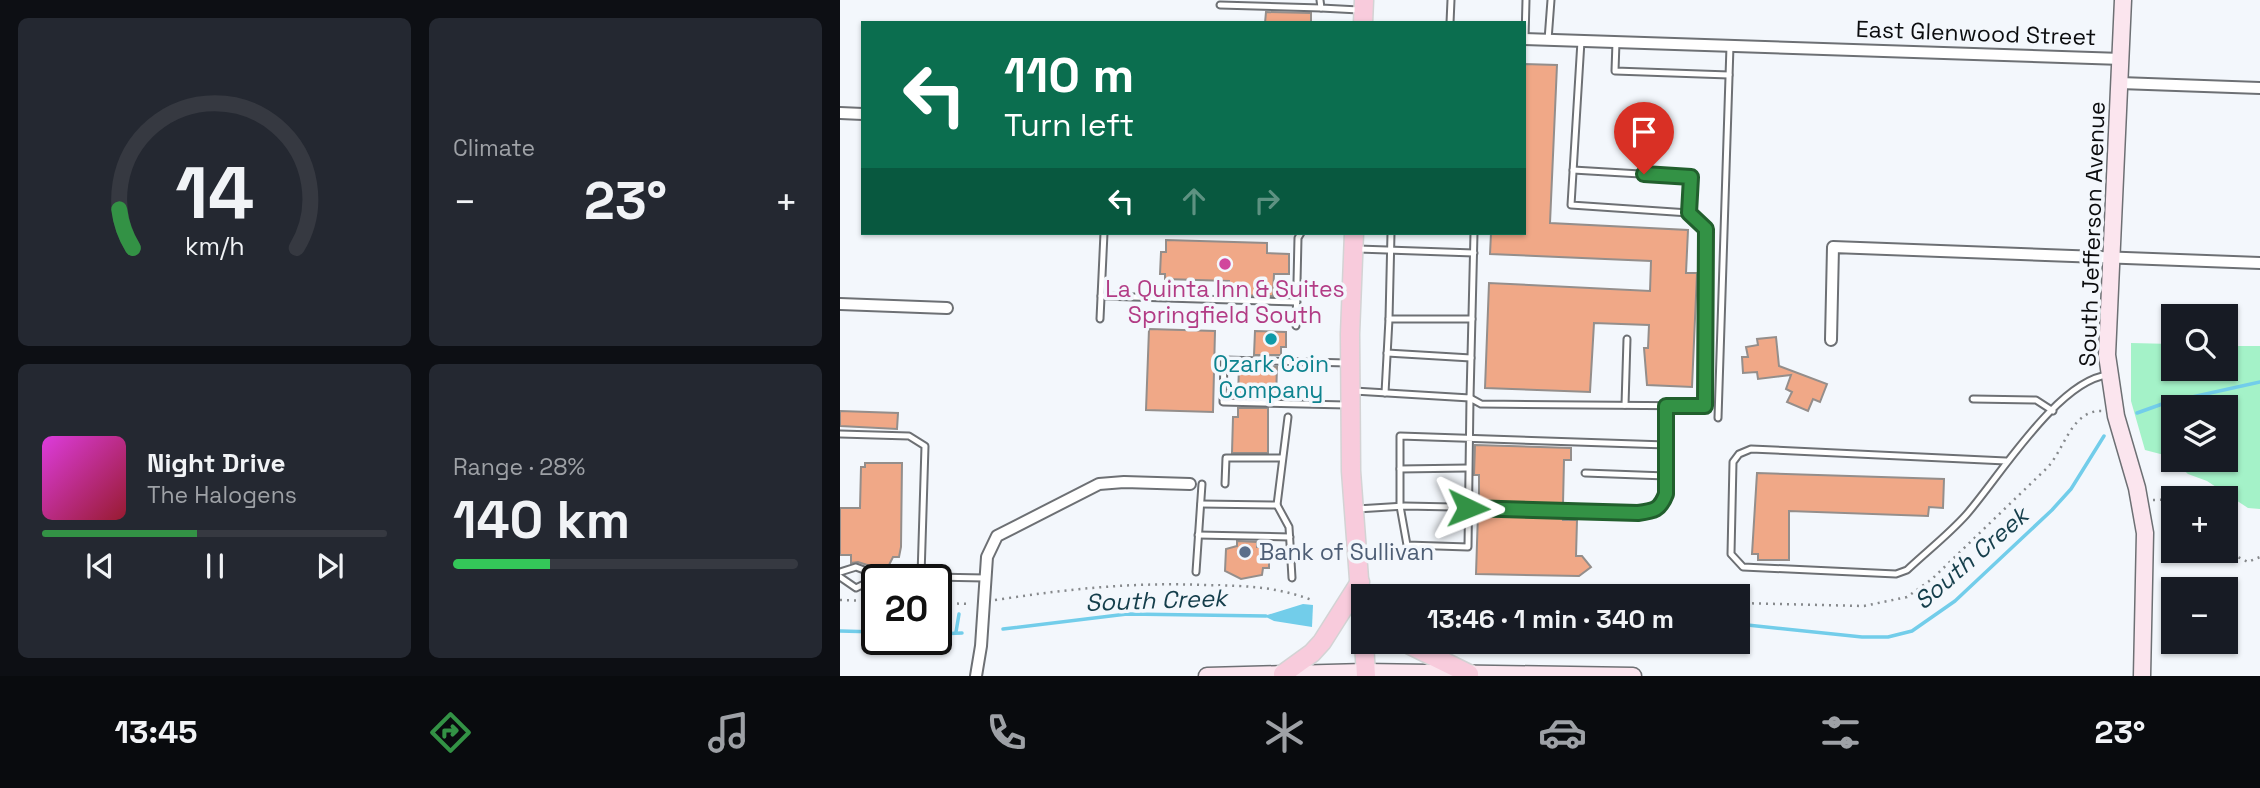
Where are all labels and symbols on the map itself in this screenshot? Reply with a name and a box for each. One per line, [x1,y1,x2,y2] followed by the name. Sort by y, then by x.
[1855,14,2097,52] street label: East Glenwood Street
[2072,101,2112,367] street label: South Jefferson Avenue
[1614,102,1674,174] pin
[1217,256,1233,272] marker: La Quinta Inn & Suites Springfield South
[1105,274,1345,330] place label: La Quinta Inn & Suites Springfield South
[1263,331,1279,347] marker: Ozark Coin Company
[1213,349,1329,405] place label: Ozark Coin Company
[1431,471,1505,545] position arrow
[1907,498,2037,616] water label: South Creek
[1259,537,1434,567] place label: Bank of Sullivan
[1237,544,1253,560] marker: Bank of Sullivan
[861,564,952,655] speed limit sign: 20
[1085,582,1230,618] water label: South Creek

